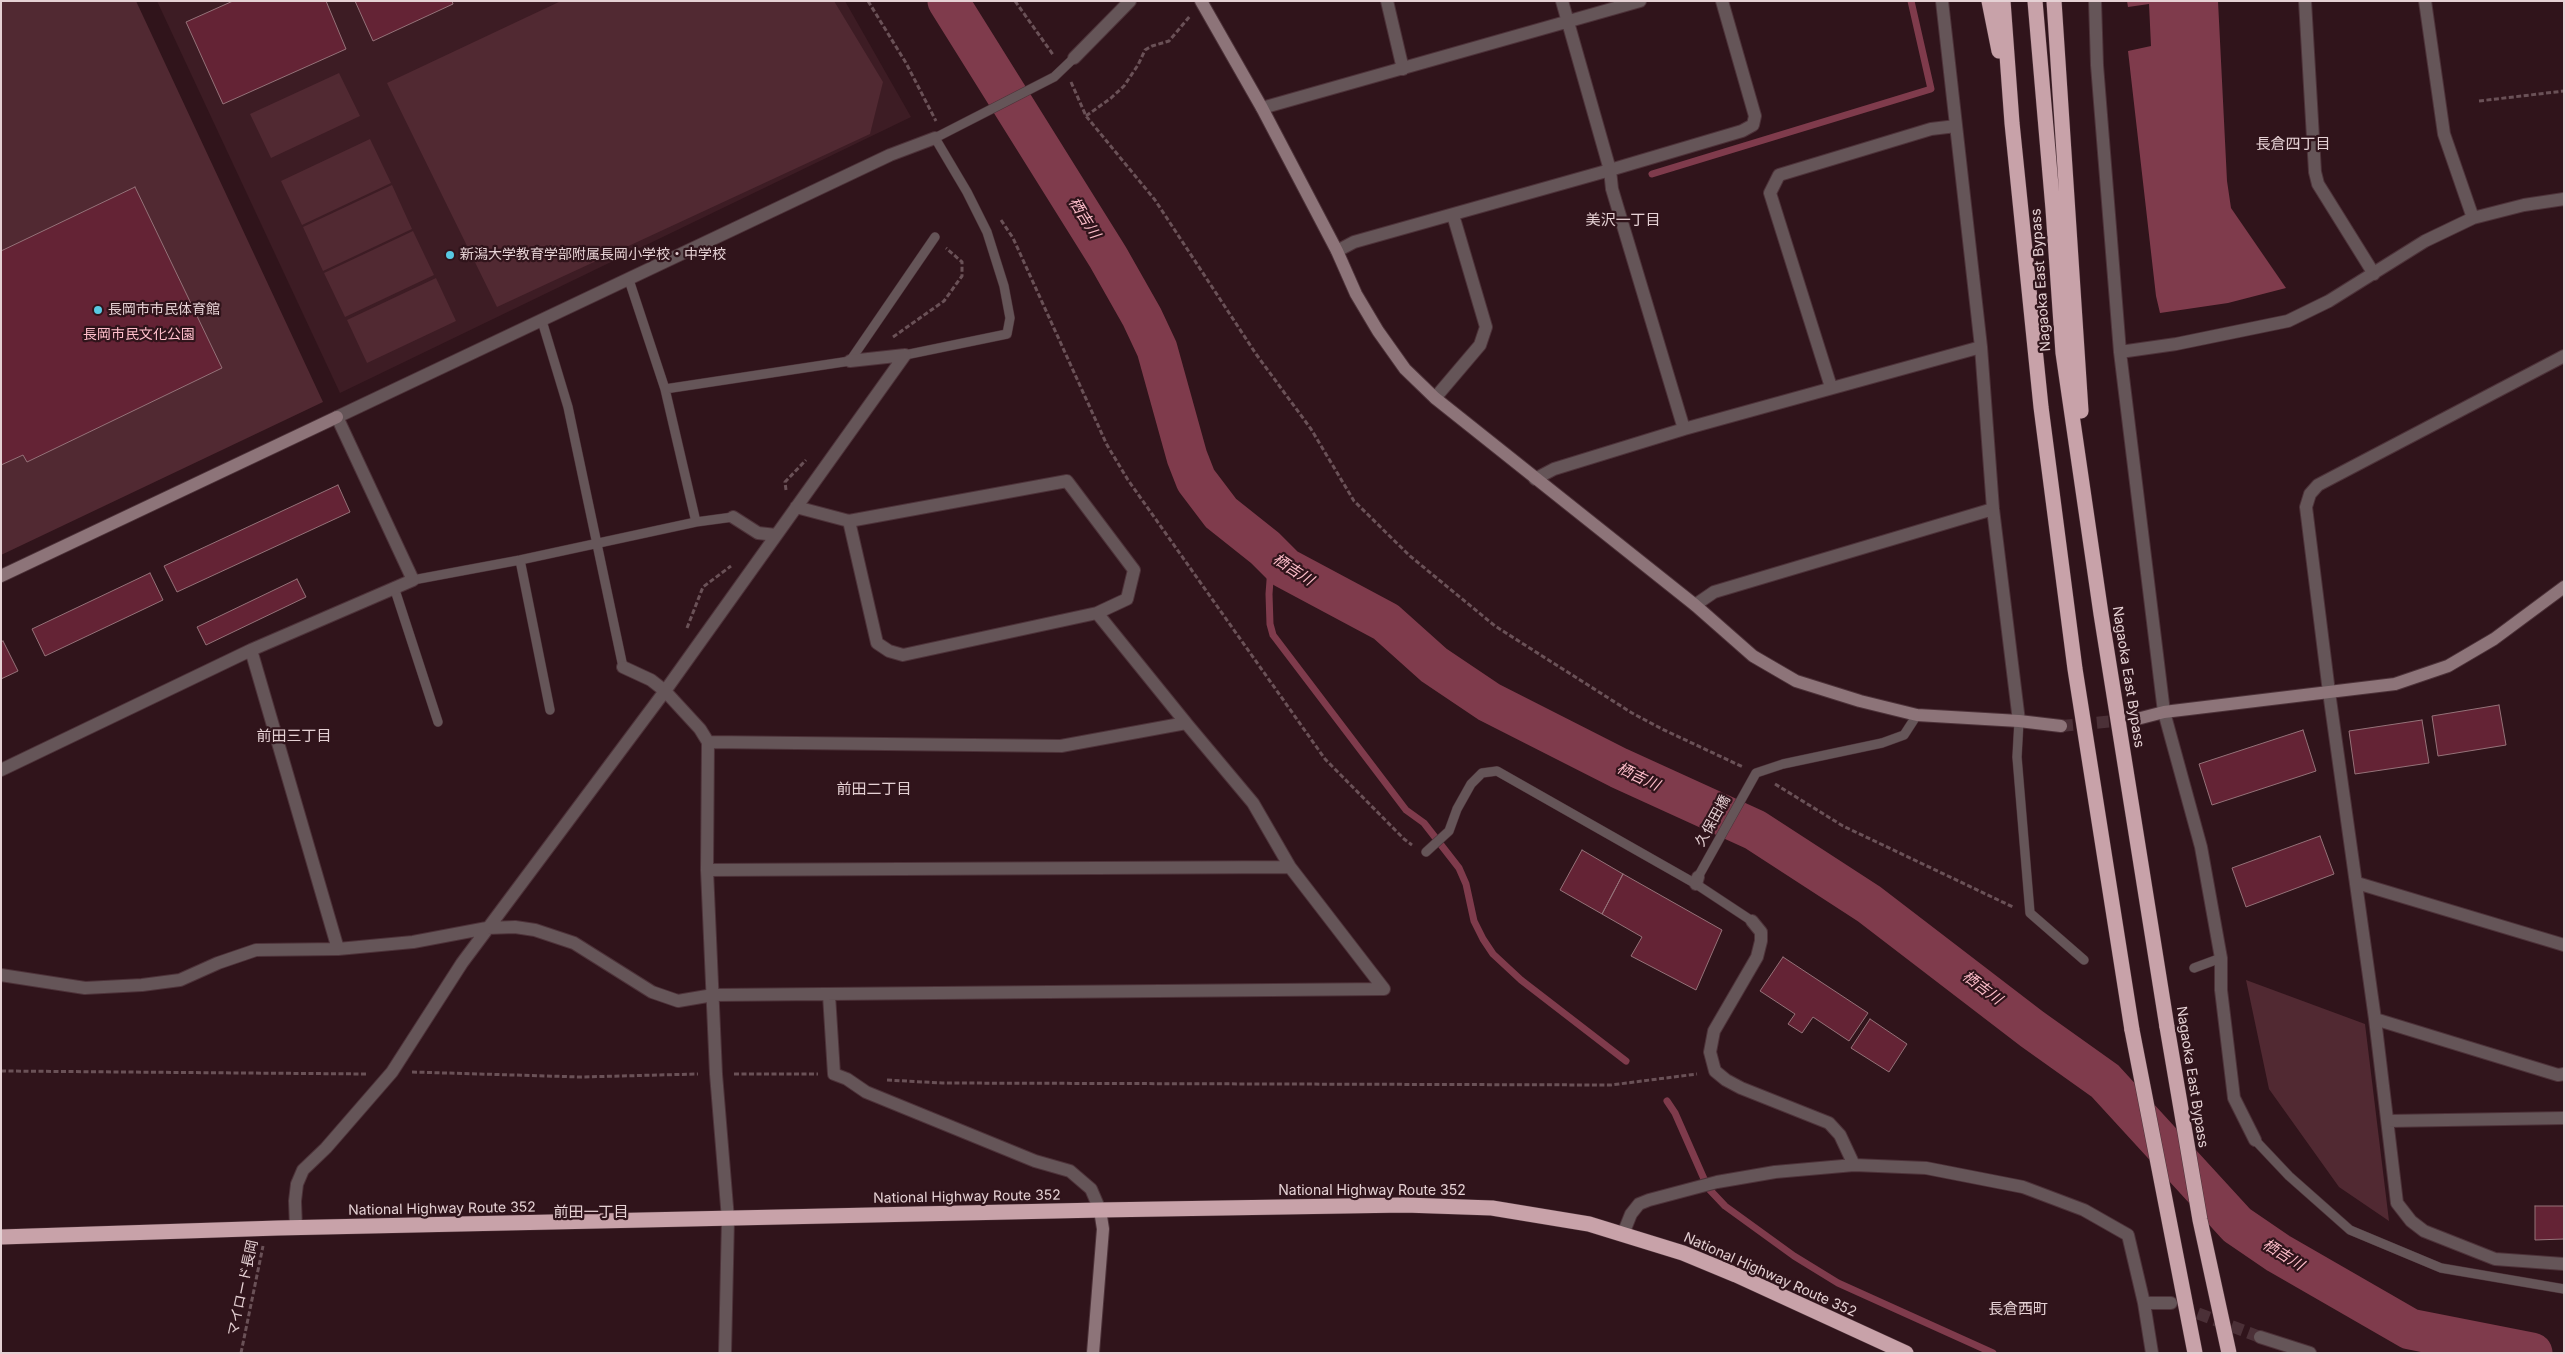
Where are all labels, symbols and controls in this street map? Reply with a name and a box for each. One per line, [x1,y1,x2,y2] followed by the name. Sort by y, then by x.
[2256,135,2330,153] district label: 長倉四丁目
[1064,194,1104,242] water label: 栖吉川
[2028,208,2054,352] street label: Nagaoka East Bypass
[1586,211,1660,229] district label: 美沢一丁目
[460,247,726,263] place label: 新潟大学教育学部附属長岡小学校・中学校
[444,249,456,261] marker: 新潟大学教育学部附属長岡小学校・中学校
[108,302,220,318] place label: 長岡市市民体育館
[92,304,104,316] marker: 長岡市市民体育館
[83,327,195,343] park label: 長岡市民文化公園
[1269,550,1317,590] water label: 栖吉川
[2108,605,2148,749] street label: Nagaoka East Bypass
[257,727,331,745] district label: 前田三丁目
[1614,759,1662,795] water label: 栖吉川
[837,780,911,798] district label: 前田二丁目
[1692,792,1734,850] street label: 久保田橋
[1959,967,2005,1009] water label: 栖吉川
[2172,1005,2212,1149] street label: Nagaoka East Bypass
[1278,1183,1466,1199] street label: National Highway Route 352
[873,1187,1061,1207] street label: National Highway Route 352
[348,1199,536,1219] street label: National Highway Route 352
[554,1203,628,1221] district label: 前田一丁目
[1681,1229,1859,1321] street label: National Highway Route 352
[2259,1235,2307,1275] water label: 栖吉川
[225,1238,261,1338] street label: マイロード長岡
[1988,1300,2048,1318] district label: 長倉西町

